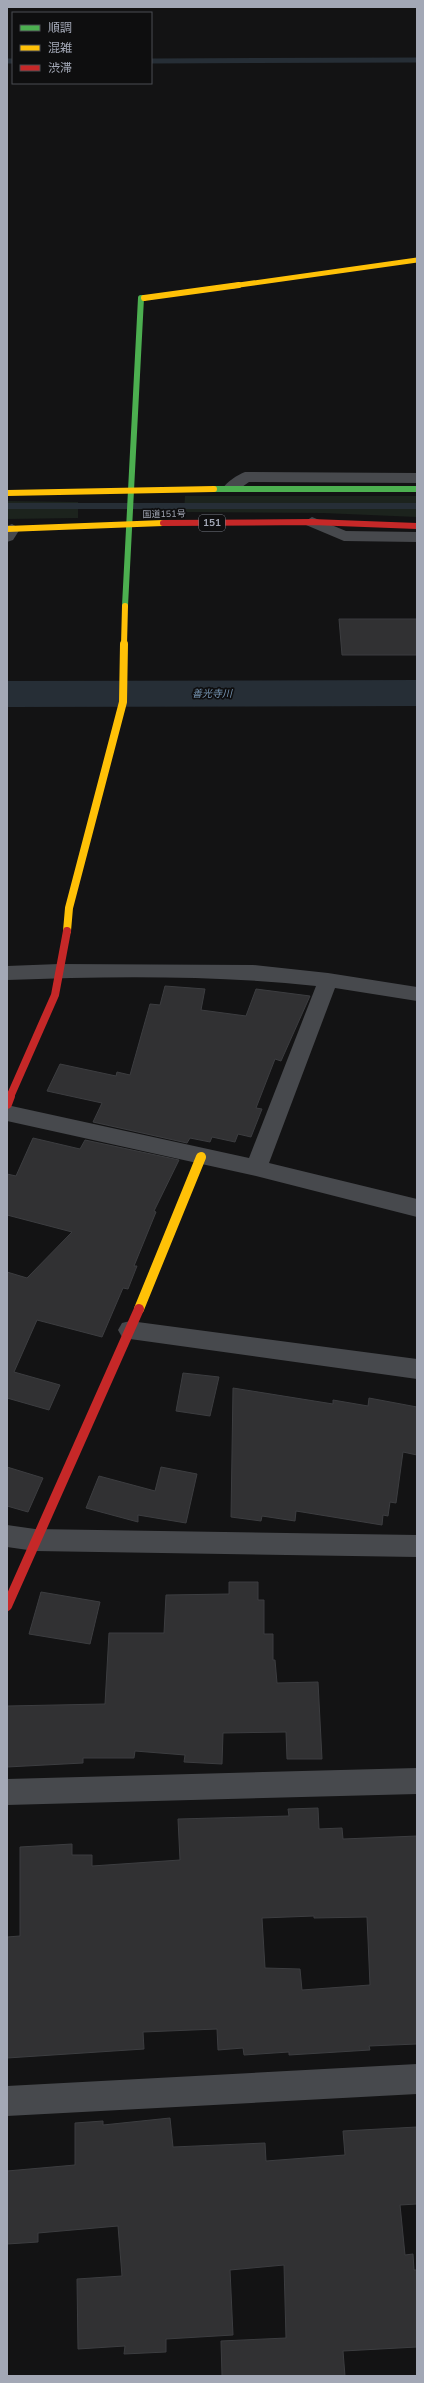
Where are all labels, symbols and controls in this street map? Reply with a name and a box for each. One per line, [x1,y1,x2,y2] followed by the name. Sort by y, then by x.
[12,12,152,84] legend
[48,20,72,36] text: 順調
[48,40,72,56] text: 混雑
[48,60,72,76] text: 渋滞
[142,508,186,520] street label: 国道151号
[199,515,225,531] road number: 151
[192,687,233,701] water label: 善光寺川

